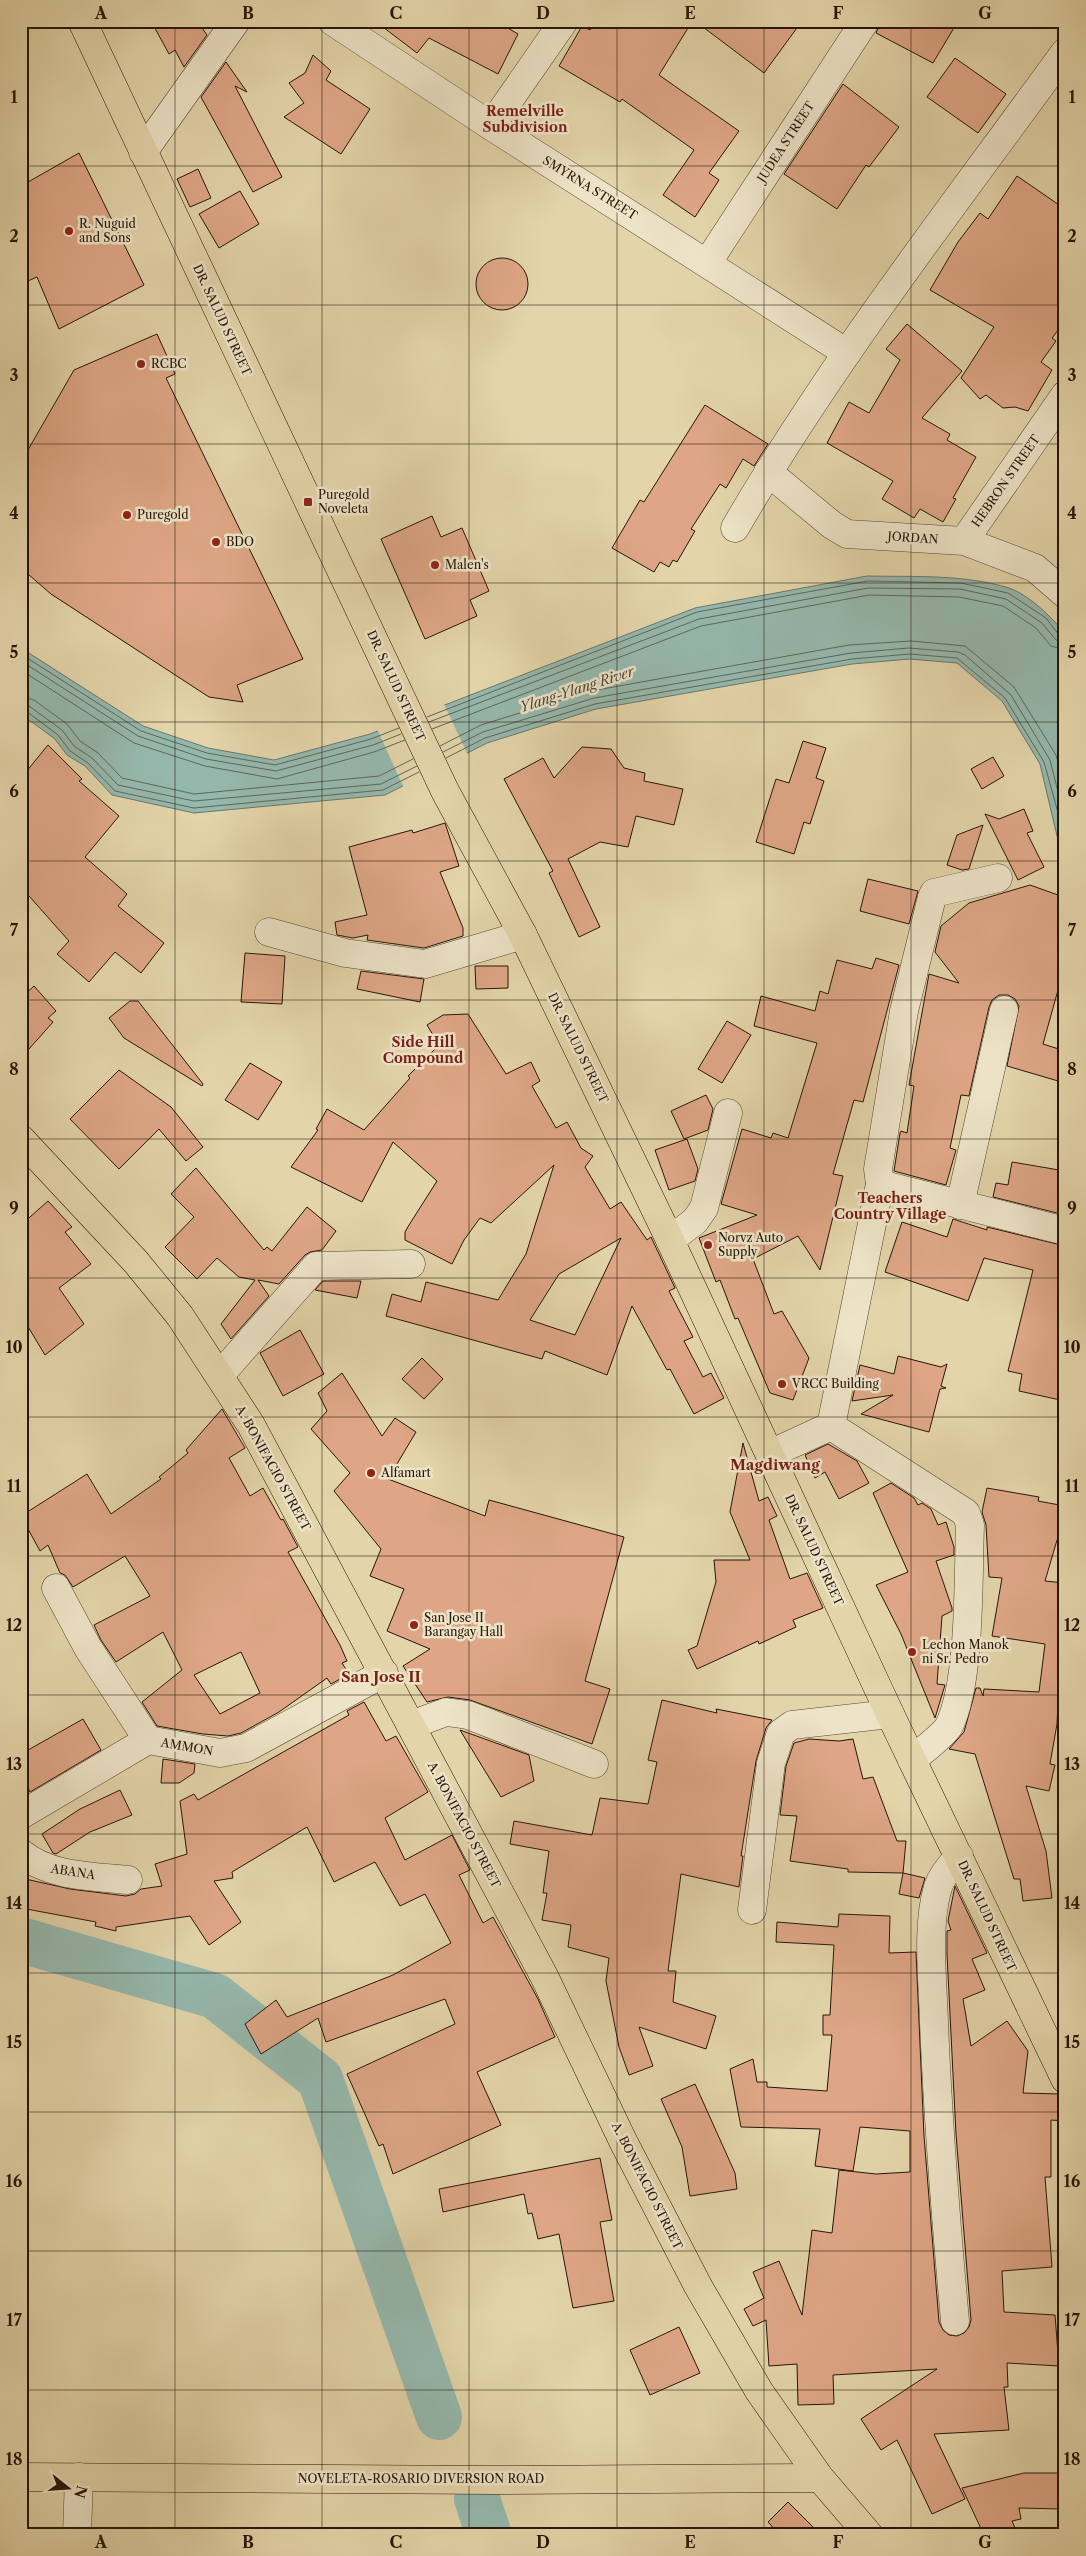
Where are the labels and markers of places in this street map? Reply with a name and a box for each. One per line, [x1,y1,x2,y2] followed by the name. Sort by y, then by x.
[79,216,137,245] place label: R. Nuguid and Sons
[63,225,75,237] marker: R. Nuguid and Sons
[151,356,187,371] place label: RCBC
[135,358,147,370] marker: RCBC
[318,487,370,516] place label: Puregold Noveleta
[302,496,314,508] marker: Puregold Noveleta
[137,507,189,522] place label: Puregold
[121,509,133,521] marker: Puregold
[226,534,254,549] place label: BDO
[210,536,222,548] marker: BDO
[445,557,489,572] place label: Malen's
[429,559,441,571] marker: Malen's
[718,1230,783,1259] place label: Norvz Auto Supply
[702,1239,714,1251] marker: Norvz Auto Supply
[791,1376,879,1391] place label: VRCC Building
[776,1378,788,1390] marker: VRCC Building
[380,1465,432,1480] place label: Alfamart
[365,1467,377,1479] marker: Alfamart
[424,1610,503,1639] place label: San Jose II Barangay Hall
[408,1619,420,1631] marker: San Jose II Barangay Hall
[922,1637,1010,1666] place label: Lechon Manok ni Sr. Pedro
[906,1646,918,1658] marker: Lechon Manok ni Sr. Pedro

